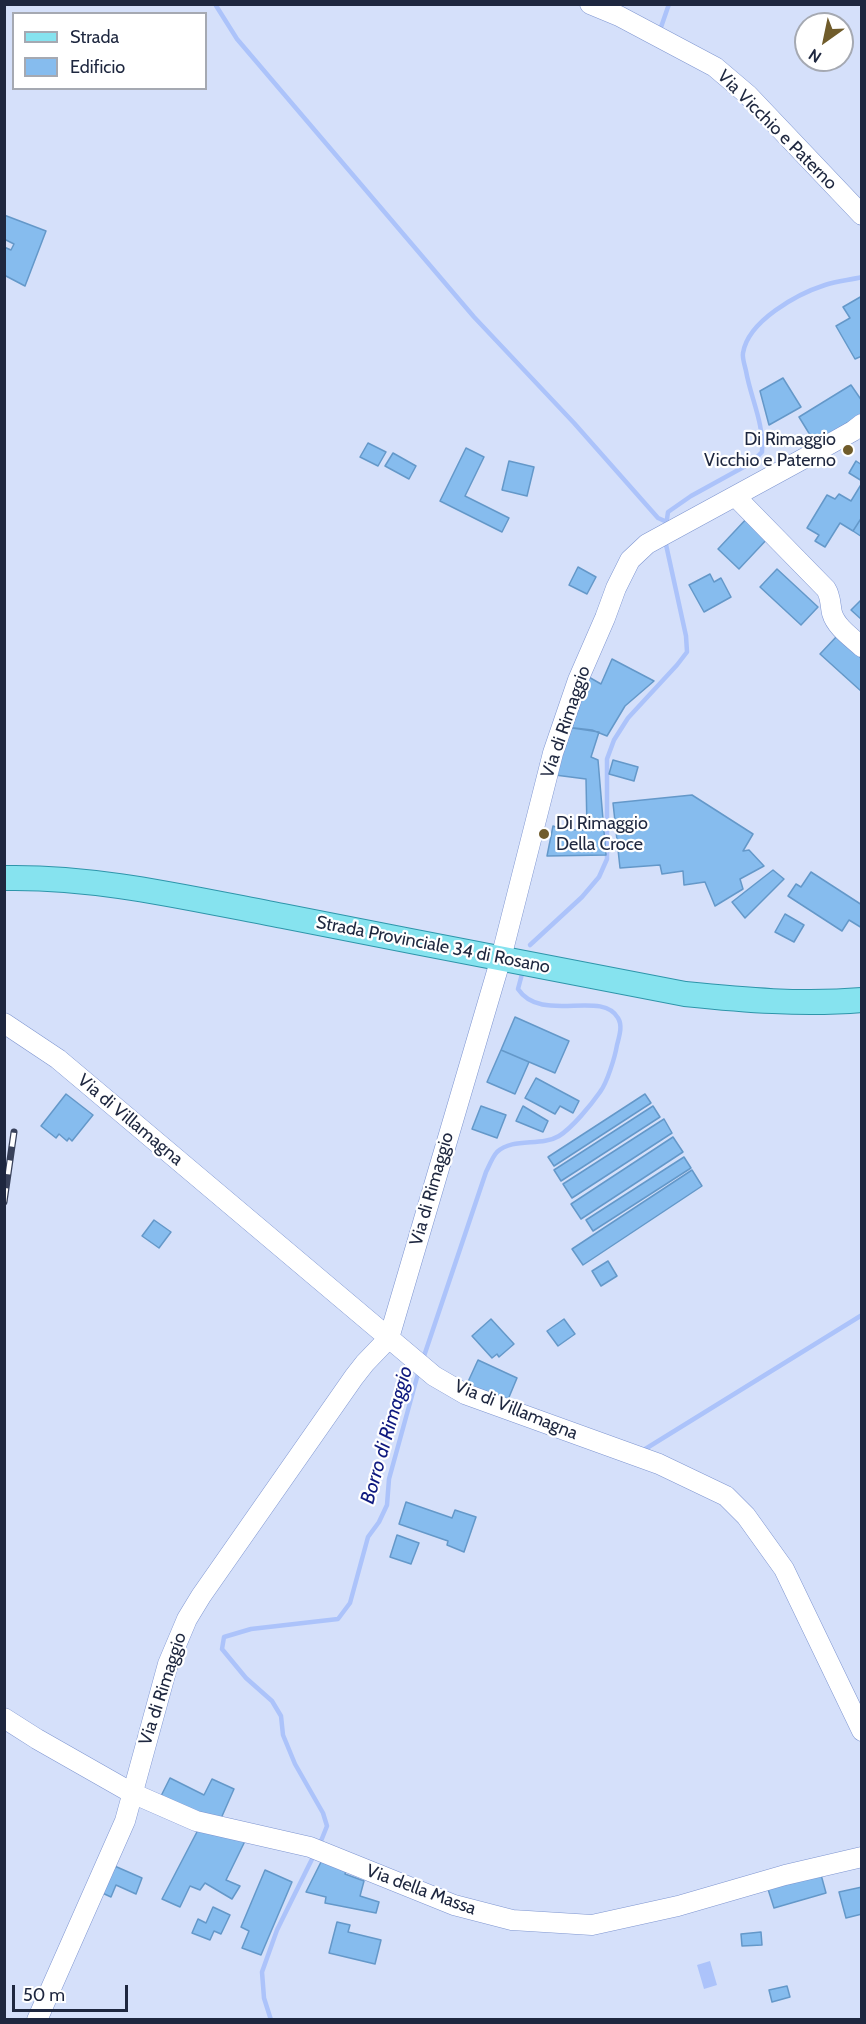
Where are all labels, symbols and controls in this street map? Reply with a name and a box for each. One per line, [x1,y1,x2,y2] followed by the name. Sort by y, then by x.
[12,12,207,90] legend
[794,12,854,72] north arrow
[70,26,119,48] text: Strada
[805,45,825,67] text: N
[70,56,125,78] text: Edificio
[713,66,841,194] street label: Via Vicchio e Paterno
[704,429,836,472] place label: Di Rimaggio Vicchio e Paterno
[841,443,855,457] marker: Di Rimaggio Vicchio e Paterno
[537,663,595,781] street label: Via di Rimaggio
[556,813,648,856] place label: Di Rimaggio Della Croce
[537,827,551,841] marker: Di Rimaggio Della Croce
[314,912,552,978] street label: Strada Provinciale 34 di Rosano
[73,1070,187,1170] street label: Via di Villamagna
[405,1130,459,1248] street label: Via di Rimaggio
[356,1363,418,1507] water label: Borro di Rimaggio
[451,1375,581,1445] street label: Via di Villamagna
[135,1630,191,1748] street label: Via di Rimaggio
[363,1860,479,1920] street label: Via della Massa
[15,1973,130,2011] scale bar
[23,1984,65,2006] text: 50 m

